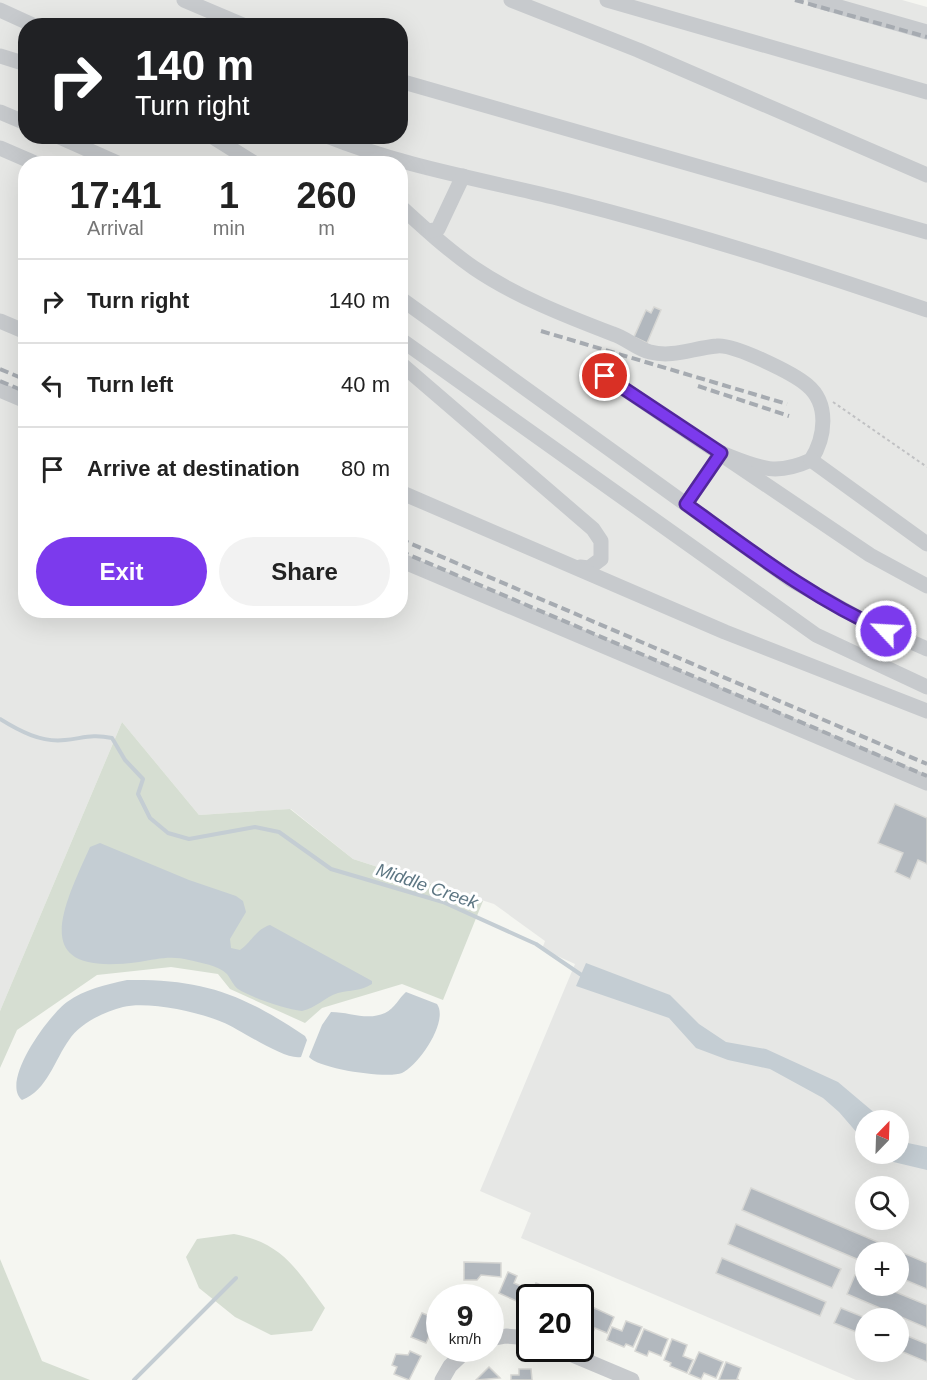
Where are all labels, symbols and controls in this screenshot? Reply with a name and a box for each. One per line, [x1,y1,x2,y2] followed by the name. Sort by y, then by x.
[36,42,114,120] icon: right
[135,42,254,89] text: 140 m
[135,91,250,121] text: Turn right
[69,175,161,216] text: 17:41
[219,175,239,216] text: 1
[296,175,357,216] text: 260
[87,217,144,239] text: Arrival
[213,217,245,239] text: min
[318,217,335,239] text: m
[36,285,69,318] icon: right
[87,288,189,313] text: Turn right
[329,288,390,313] text: 140 m
[579,350,630,401] pin
[588,359,621,392] icon: arrive
[36,369,69,402] icon: left
[87,372,173,397] text: Turn left
[341,372,390,397] text: 40 m
[36,453,69,486] icon: arrive
[87,456,300,481] text: Arrive at destination
[341,456,390,481] text: 80 m
[36,537,207,606] button: Exit
[219,537,390,606] button: Share
[854,599,918,663] position arrow
[374,859,481,913] water label: Middle Creek
[855,1110,909,1164] north arrow
[855,1110,909,1362] map controls
[855,1176,909,1230] button: search
[855,1242,909,1296] button: +
[516,1284,594,1362] speed limit sign: 20
[457,1299,473,1332] text: 9
[855,1308,909,1362] button: −
[449,1330,481,1347] text: km/h

